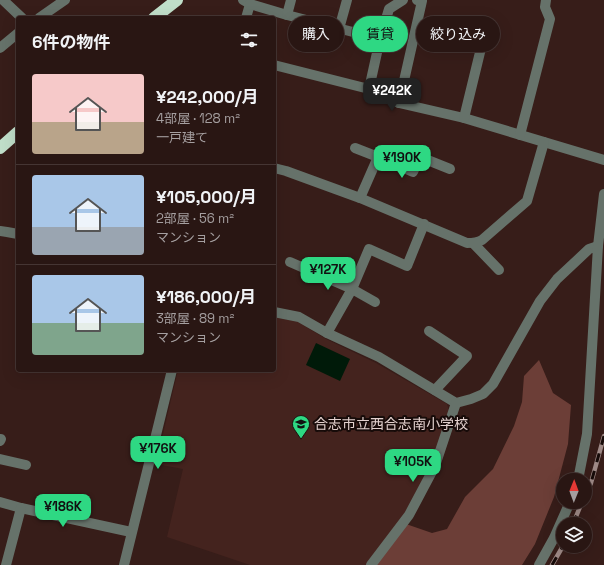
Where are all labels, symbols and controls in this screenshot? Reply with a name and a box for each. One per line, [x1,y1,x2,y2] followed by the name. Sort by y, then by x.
[288,16,344,52] chip: 購入
[352,16,408,52] chip: 賃貸
[416,16,500,52] chip: 絞り込み
[238,29,260,51] icon: filters
[32,31,111,53] text: 6件の物件
[364,78,420,112] pin: ¥242K
[372,82,412,99] text: ¥242K
[156,86,259,108] text: ¥242,000/月
[64,90,112,138] icon: home
[156,110,240,127] text: 4部屋 · 128 m²
[156,129,208,146] text: 一戸建て
[374,145,430,179] pin: ¥190K
[383,149,421,166] text: ¥190K
[156,186,257,208] text: ¥105,000/月
[64,191,112,239] icon: home
[156,210,234,227] text: 2部屋 · 56 m²
[156,229,221,246] text: マンション
[300,257,356,291] pin: ¥127K
[310,261,346,278] text: ¥127K
[156,286,256,308] text: ¥186,000/月
[64,291,112,339] icon: home
[156,310,234,327] text: 3部屋 · 89 m²
[156,329,221,346] text: マンション
[291,414,311,439] school or university icon: 合志市立西合志南小学校
[314,415,468,433] place label: 合志市立西合志南小学校
[130,436,186,470] pin: ¥176K
[139,440,177,457] text: ¥176K
[385,449,441,483] pin: ¥105K
[394,453,432,470] text: ¥105K
[556,473,592,509] north arrow
[556,473,592,553] map controls
[35,494,91,528] pin: ¥186K
[44,498,82,515] text: ¥186K
[556,517,592,553] button: layers

